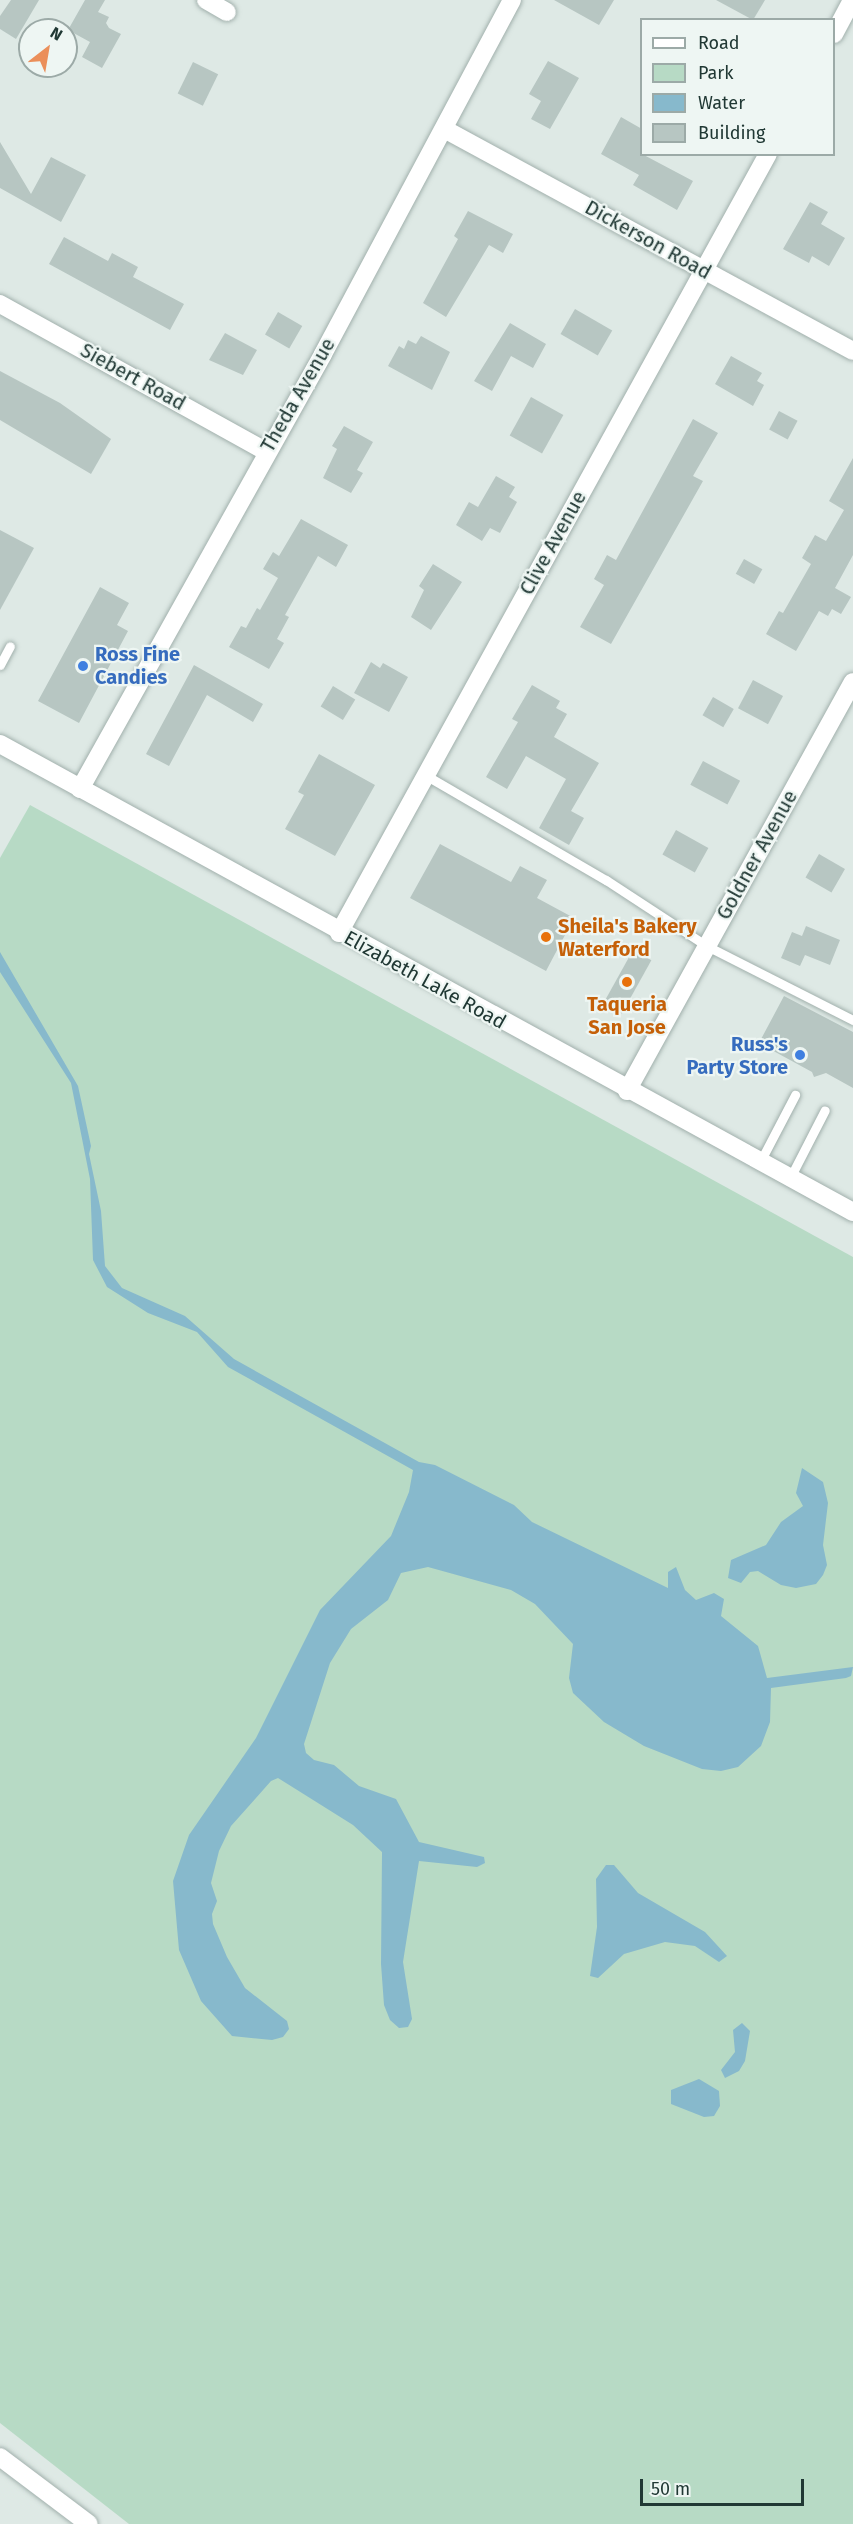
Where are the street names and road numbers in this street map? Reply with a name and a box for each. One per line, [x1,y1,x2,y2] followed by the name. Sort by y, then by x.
[581,195,715,285] street label: Dickerson Road
[256,334,340,456] street label: Theda Avenue
[76,338,190,416] street label: Siebert Road
[515,487,591,599] street label: Clive Avenue
[712,786,802,924] street label: Goldner Avenue
[340,926,510,1034] street label: Elizabeth Lake Road

